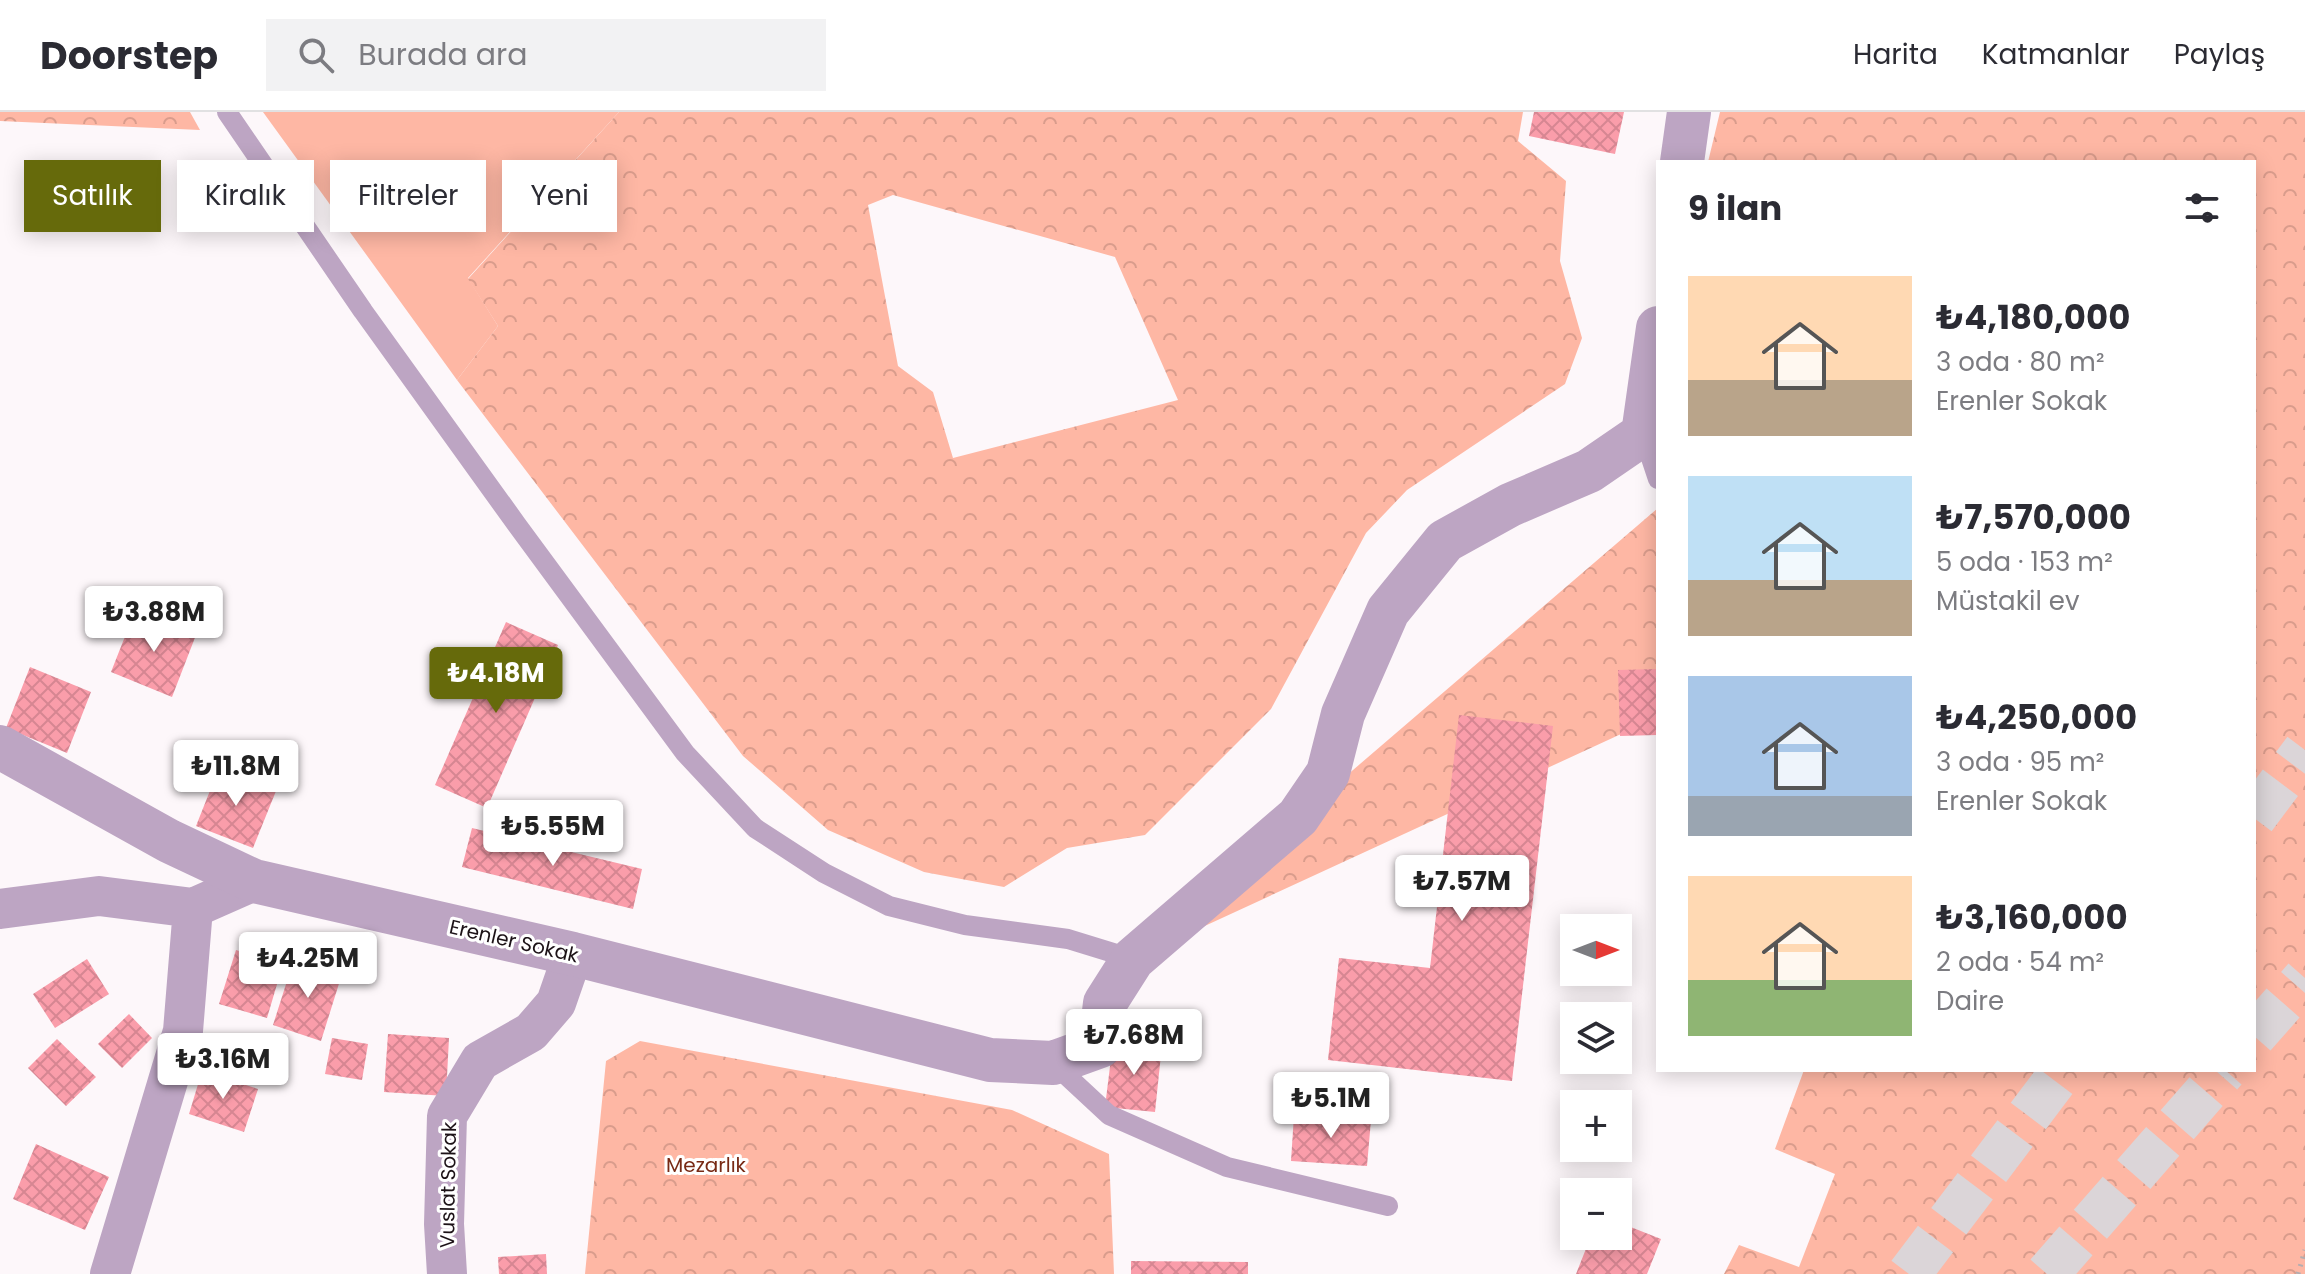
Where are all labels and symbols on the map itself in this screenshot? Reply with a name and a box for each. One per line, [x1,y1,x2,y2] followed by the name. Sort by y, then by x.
[89,586,219,654] pin: ₺3.88M
[431,647,561,715] pin: ₺4.18M
[171,740,301,808] pin: ₺11.8M
[488,800,618,868] pin: ₺5.55M
[1397,855,1527,923] pin: ₺7.57M
[447,913,582,970] street label: Erenler Sokak
[1560,914,1632,986] north arrow
[243,932,373,1000] pin: ₺4.25M
[1069,1009,1199,1077] pin: ₺7.68M
[158,1033,288,1101] pin: ₺3.16M
[1275,1072,1387,1140] pin: ₺5.1M
[433,1121,463,1248] street label: Vuslat Sokak
[666,1151,747,1179] park label: Mezarlık

